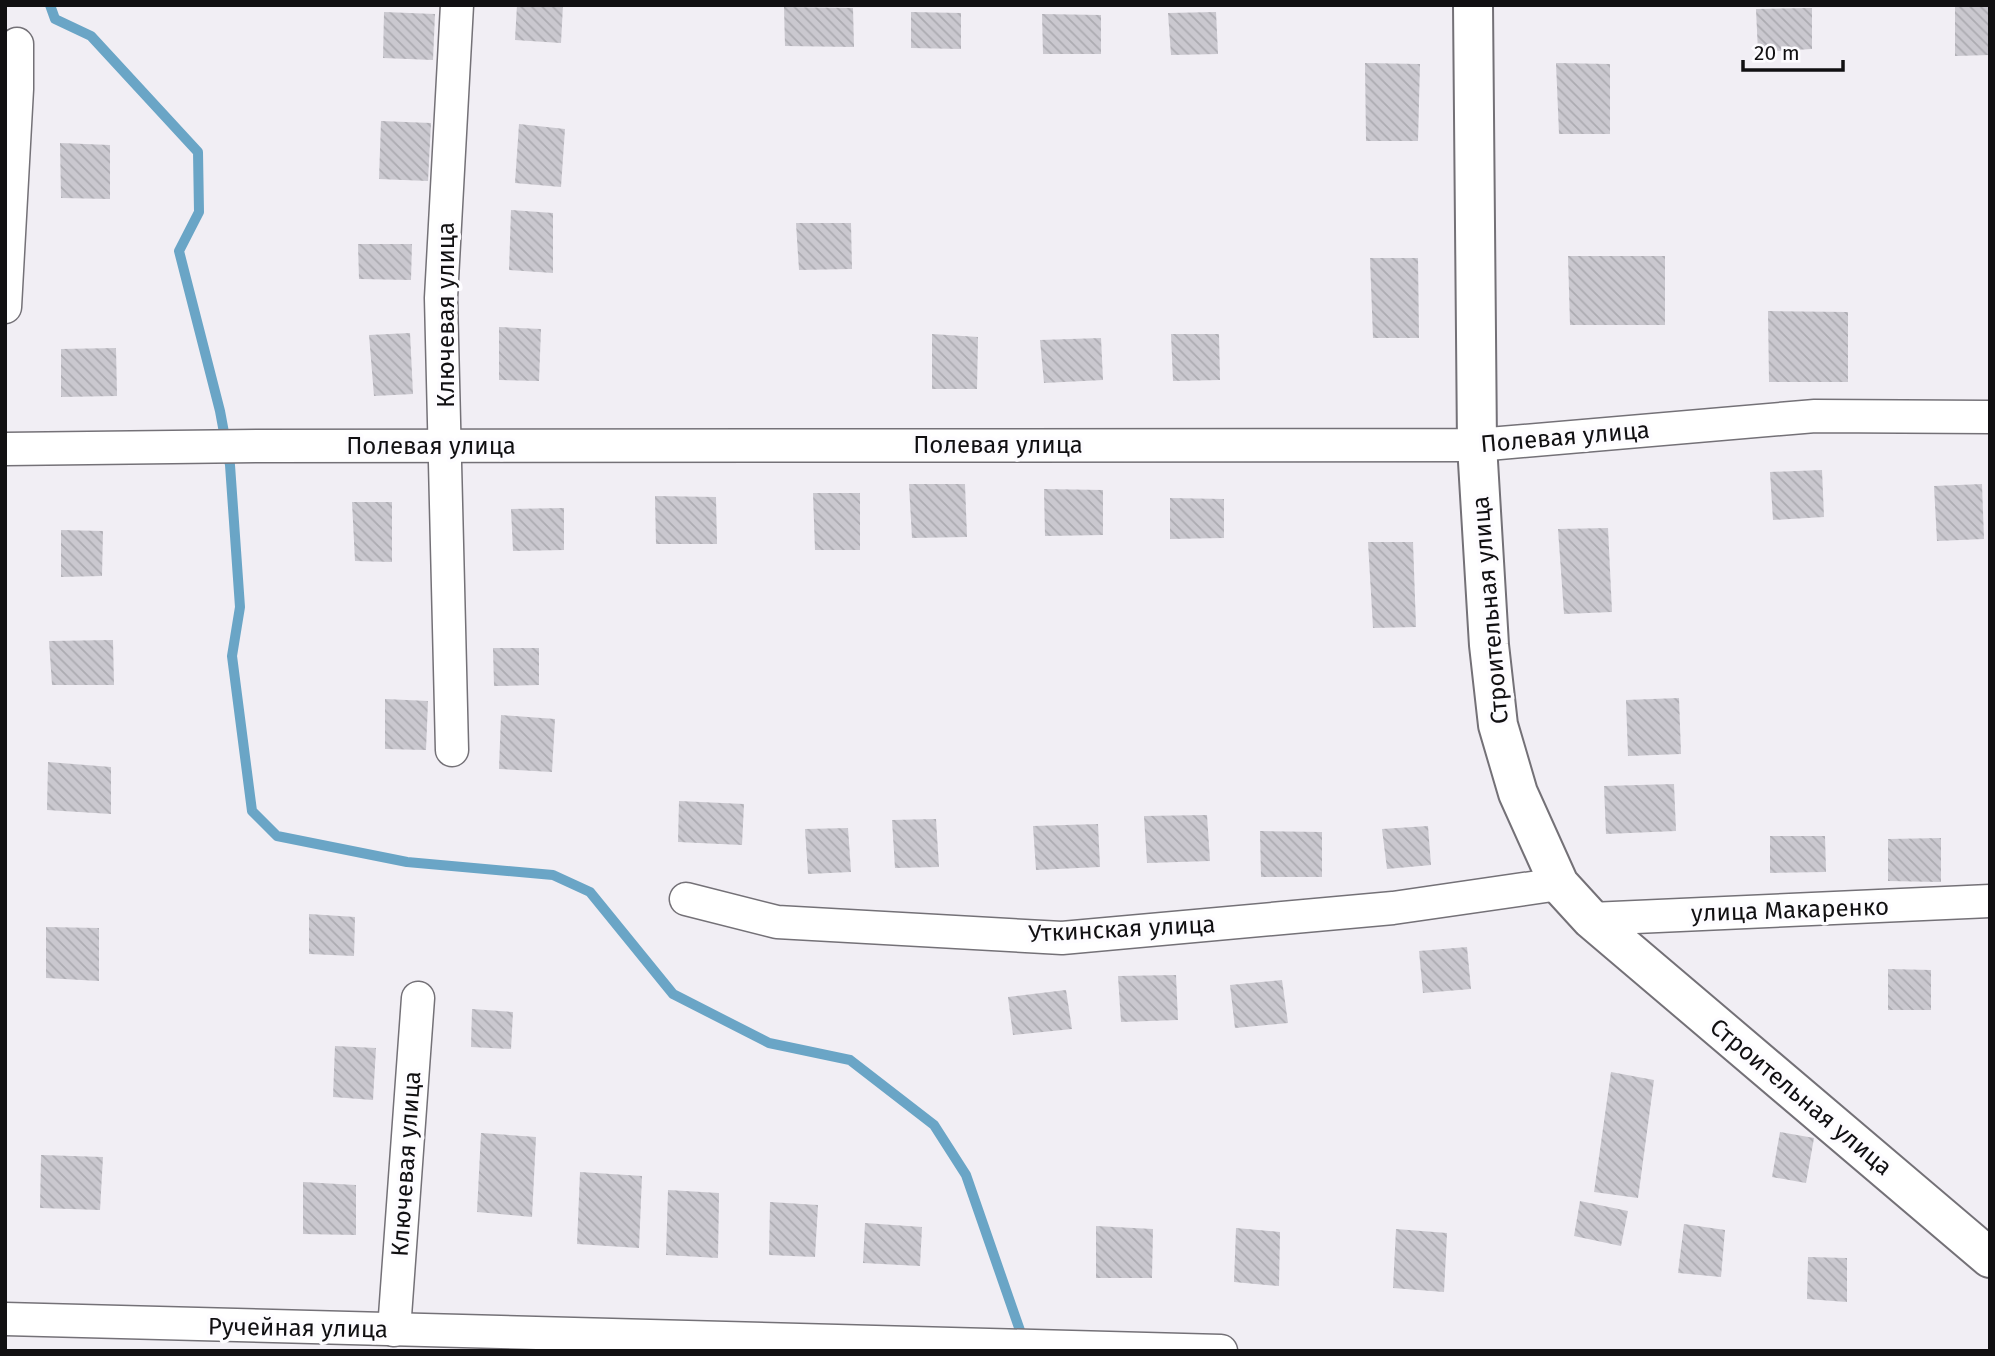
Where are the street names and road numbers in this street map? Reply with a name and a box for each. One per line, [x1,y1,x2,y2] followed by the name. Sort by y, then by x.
[432,222,460,408] street label: Ключевая улица
[1479,416,1651,458] street label: Полевая улица
[913,431,1083,459] street label: Полевая улица
[346,432,516,460] street label: Полевая улица
[1466,495,1514,725] street label: Строительная улица
[1691,893,1889,927] street label: улица Макаренко
[1028,910,1216,948] street label: Уткинская улица
[1704,1013,1898,1181] street label: Строительная улица
[386,1070,426,1258] street label: Ключевая улица
[208,1312,388,1344] street label: Ручейная улица

